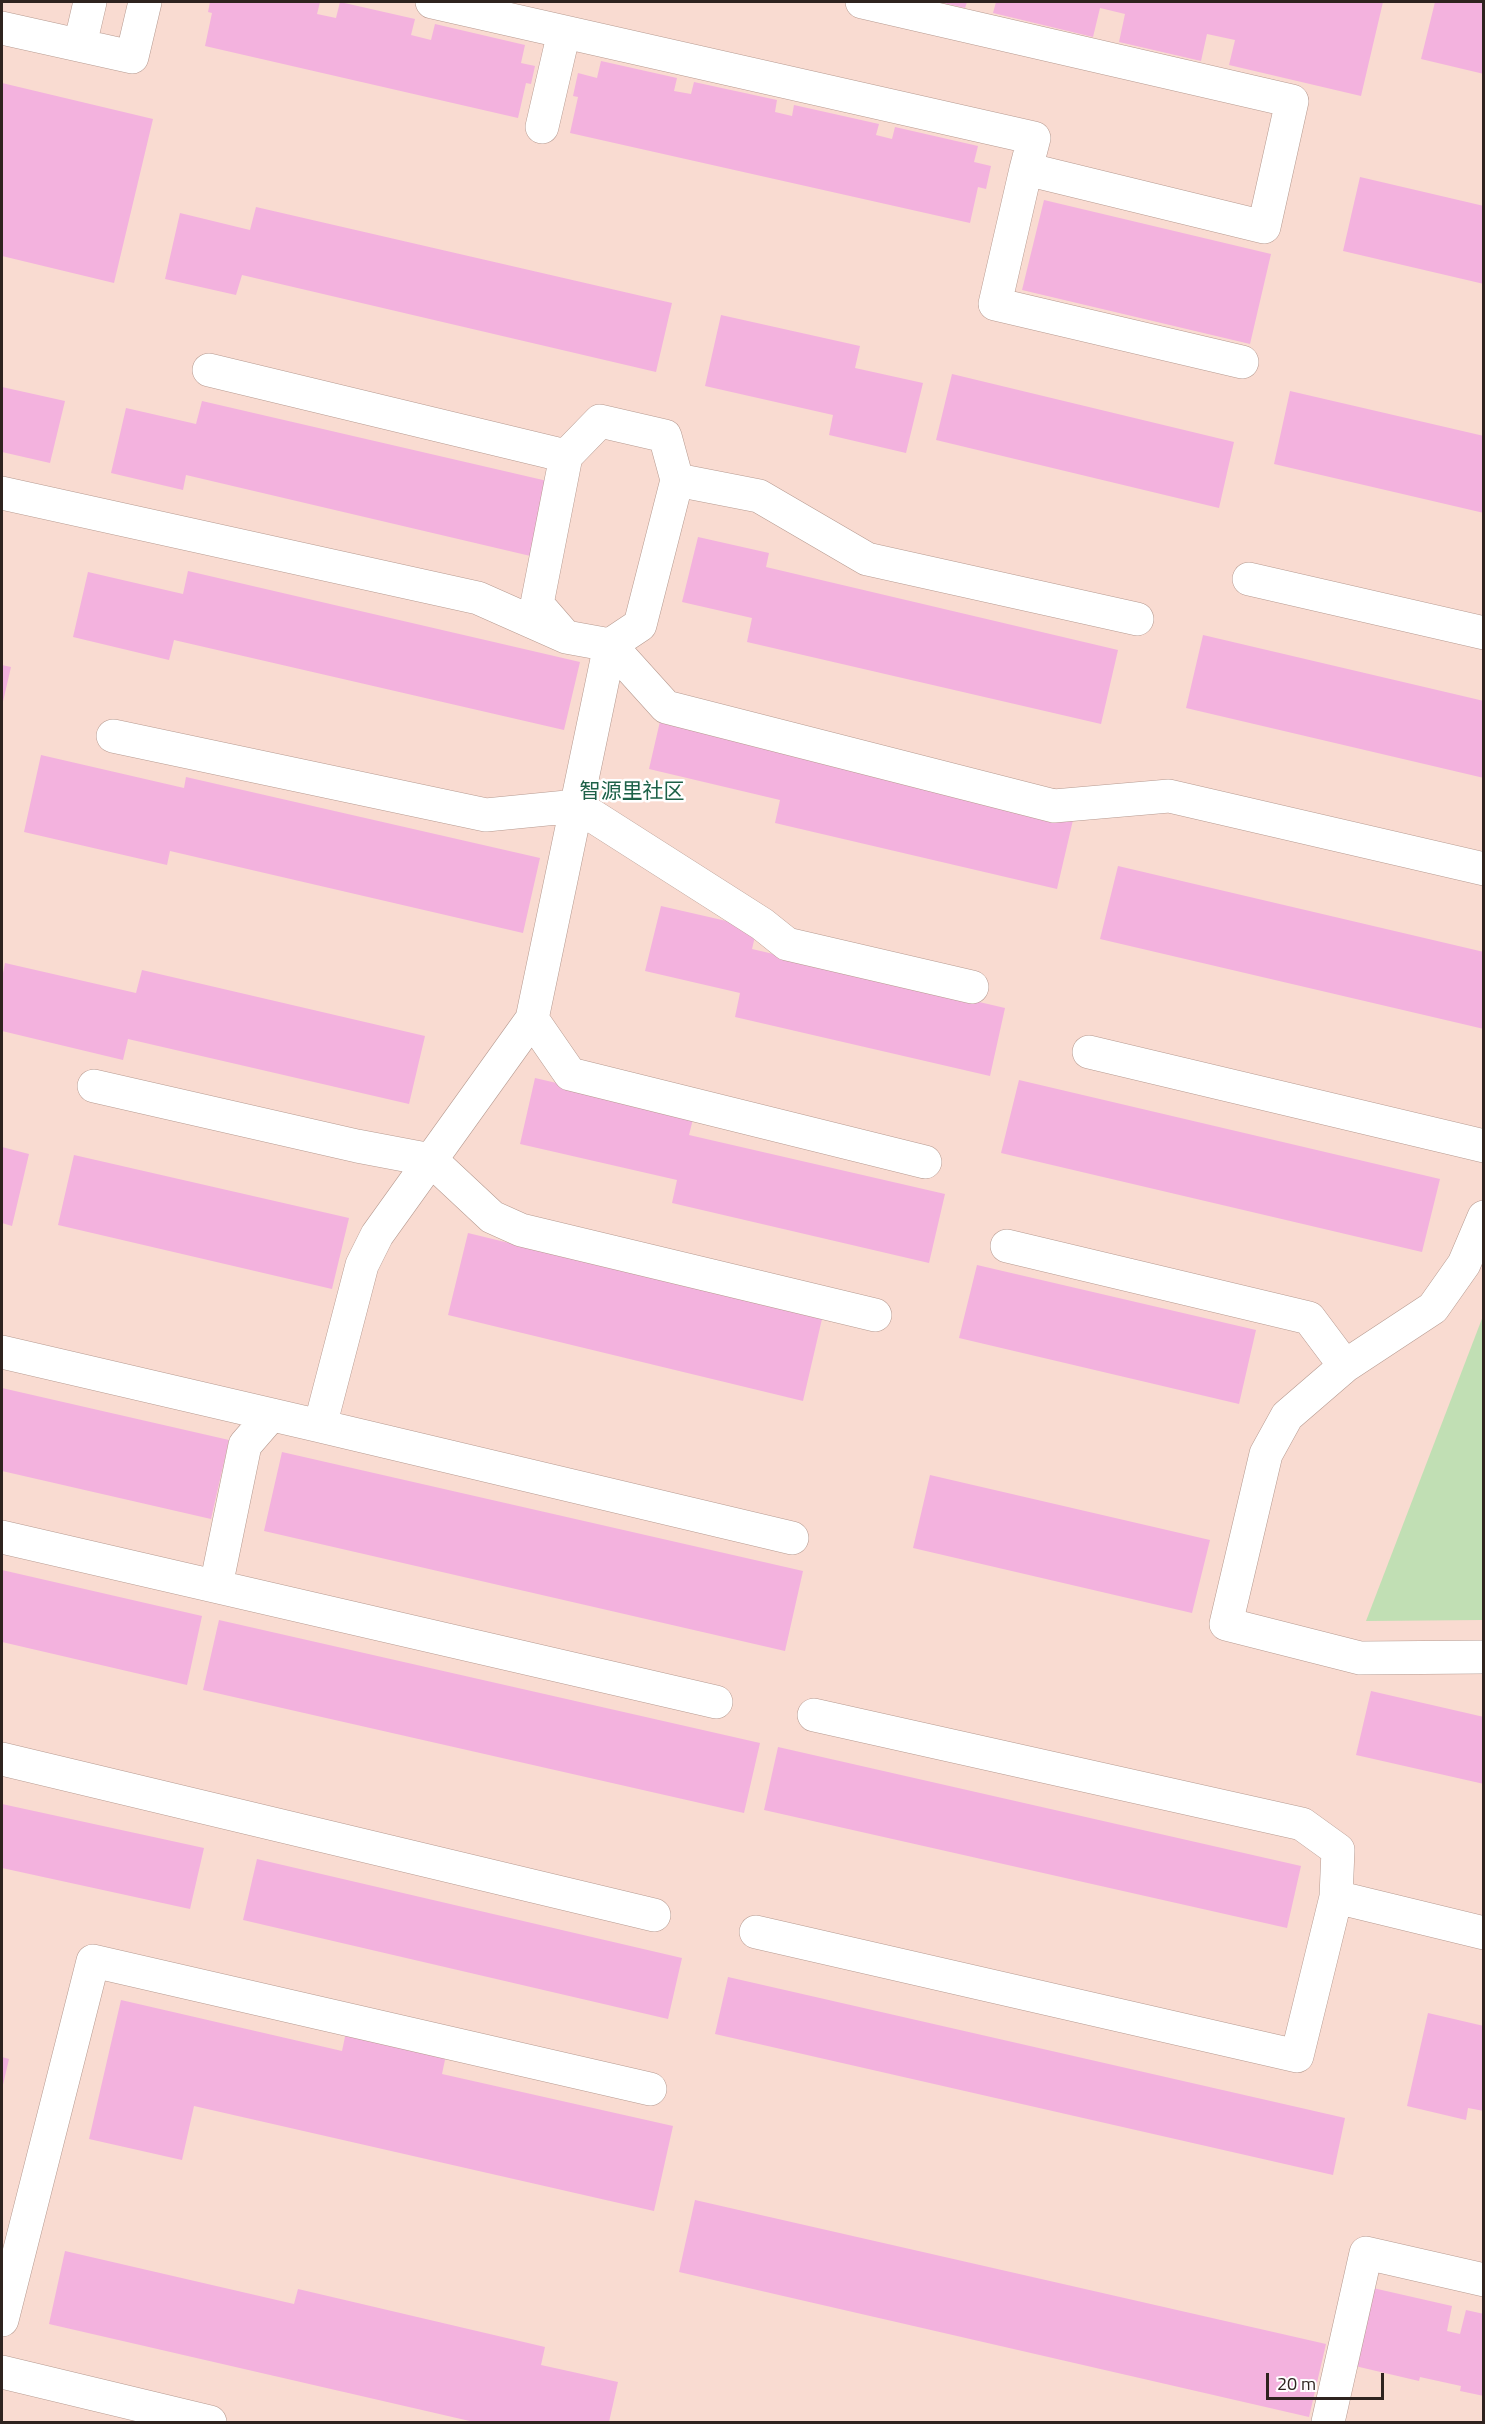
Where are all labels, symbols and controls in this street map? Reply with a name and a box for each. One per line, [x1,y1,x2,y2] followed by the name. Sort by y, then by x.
[580,780,684,806] district label: 智源里社区
[1269,2361,1388,2399] scale bar
[1277,2370,1316,2397] text: 20 m

